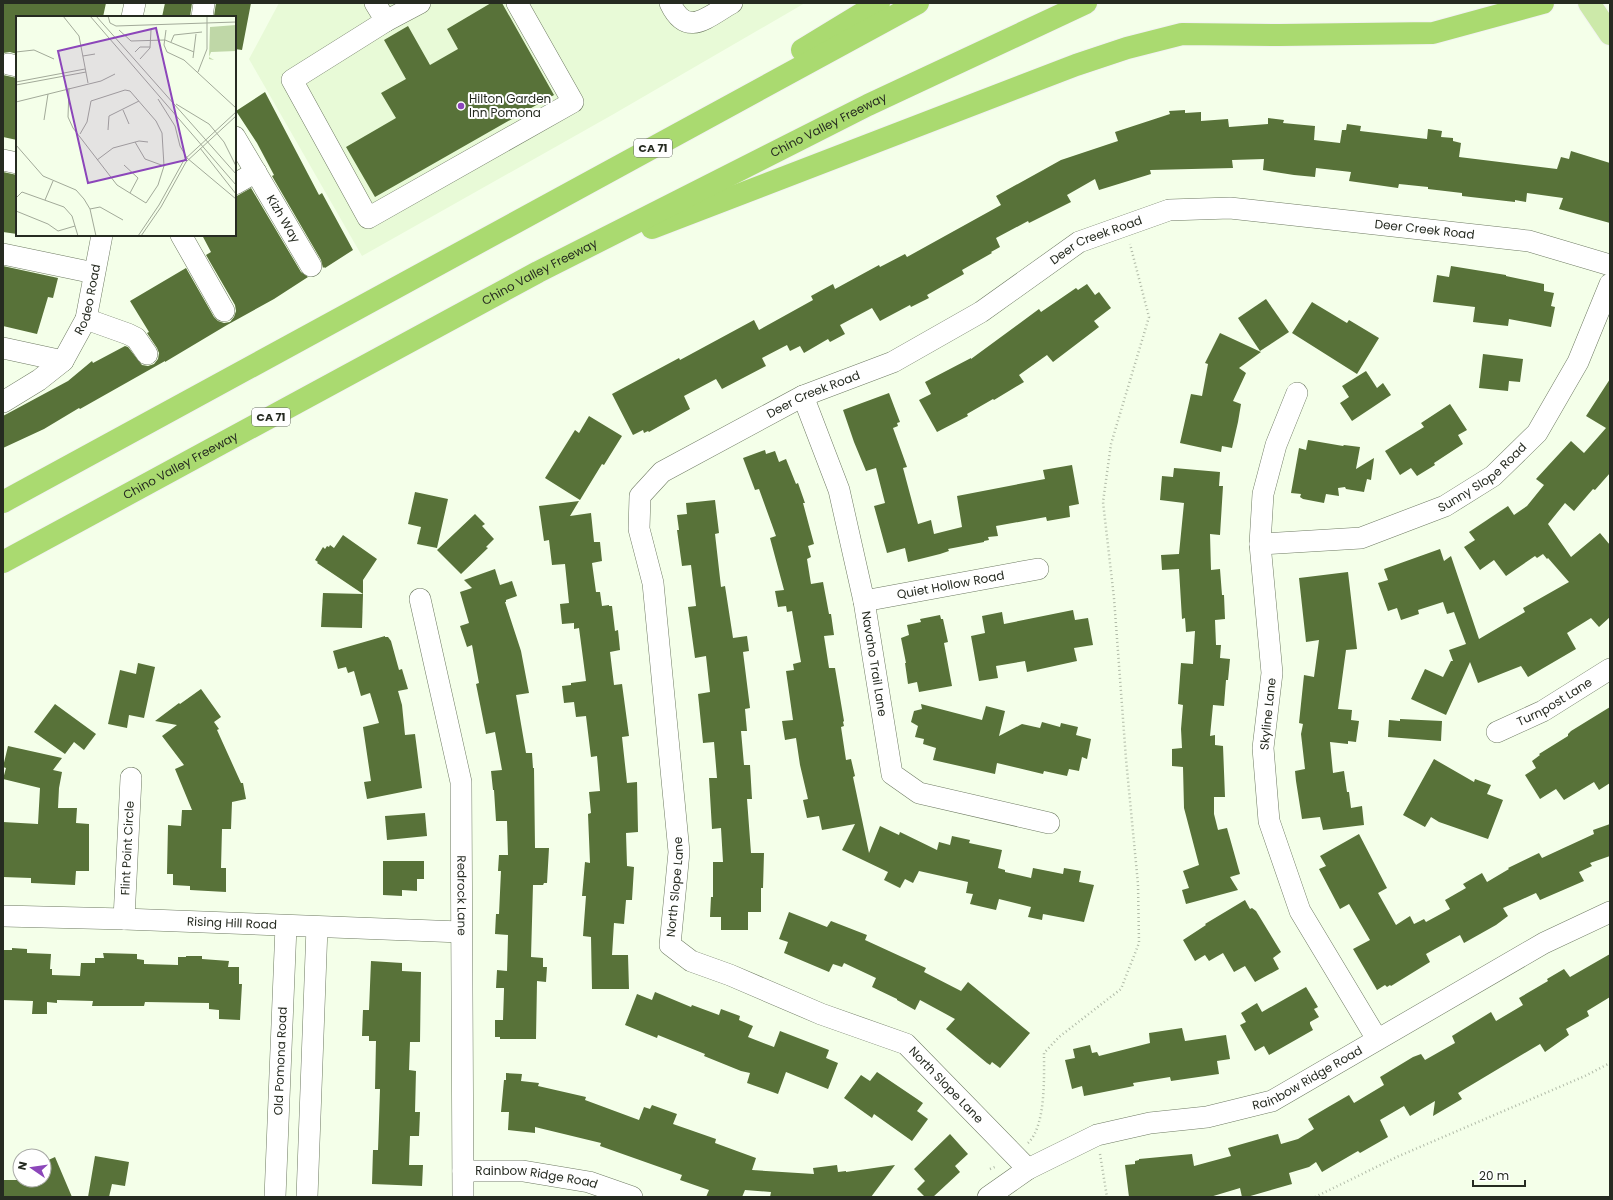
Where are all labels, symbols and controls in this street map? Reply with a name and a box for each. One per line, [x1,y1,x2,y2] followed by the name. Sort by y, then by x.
[16,16,236,236] inset map
[767,88,889,161] street label: Chino Valley Freeway
[469,90,551,121] place label: Hilton Garden Inn Pomona
[456,101,466,111] marker: Hilton Garden Inn Pomona
[634,139,672,157] road number: CA 71
[263,191,305,246] street label: Kizh Way
[1046,211,1144,268] street label: Deer Creek Road
[1374,215,1475,243] street label: Deer Creek Road
[479,234,600,309] street label: Chino Valley Freeway
[70,263,104,338] street label: Rodeo Road
[763,366,862,422] street label: Deer Creek Road
[252,408,290,426] road number: CA 71
[120,427,241,503] street label: Chino Valley Freeway
[1435,439,1530,516] street label: Sunny Slope Road
[895,566,1006,603] street label: Quiet Hollow Road
[858,610,892,718] street label: Navaho Trail Lane
[1514,673,1595,730] street label: Turnpost Lane
[1255,677,1280,751] street label: Skyline Lane
[116,800,138,896] street label: Flint Point Circle
[662,836,687,938] street label: North Slope Lane
[453,855,471,936] street label: Redrock Lane
[187,912,277,933] street label: Rising Hill Road
[269,1006,291,1116] street label: Old Pomona Road
[1250,1041,1365,1114] street label: Rainbow Ridge Road
[905,1043,987,1127] street label: North Slope Lane
[12,1148,52,1188] north arrow
[14,1160,31,1172] text: N
[475,1162,600,1192] street label: Rainbow Ridge Road
[1473,1162,1525,1188] scale bar
[1479,1167,1509,1184] text: 20 m

